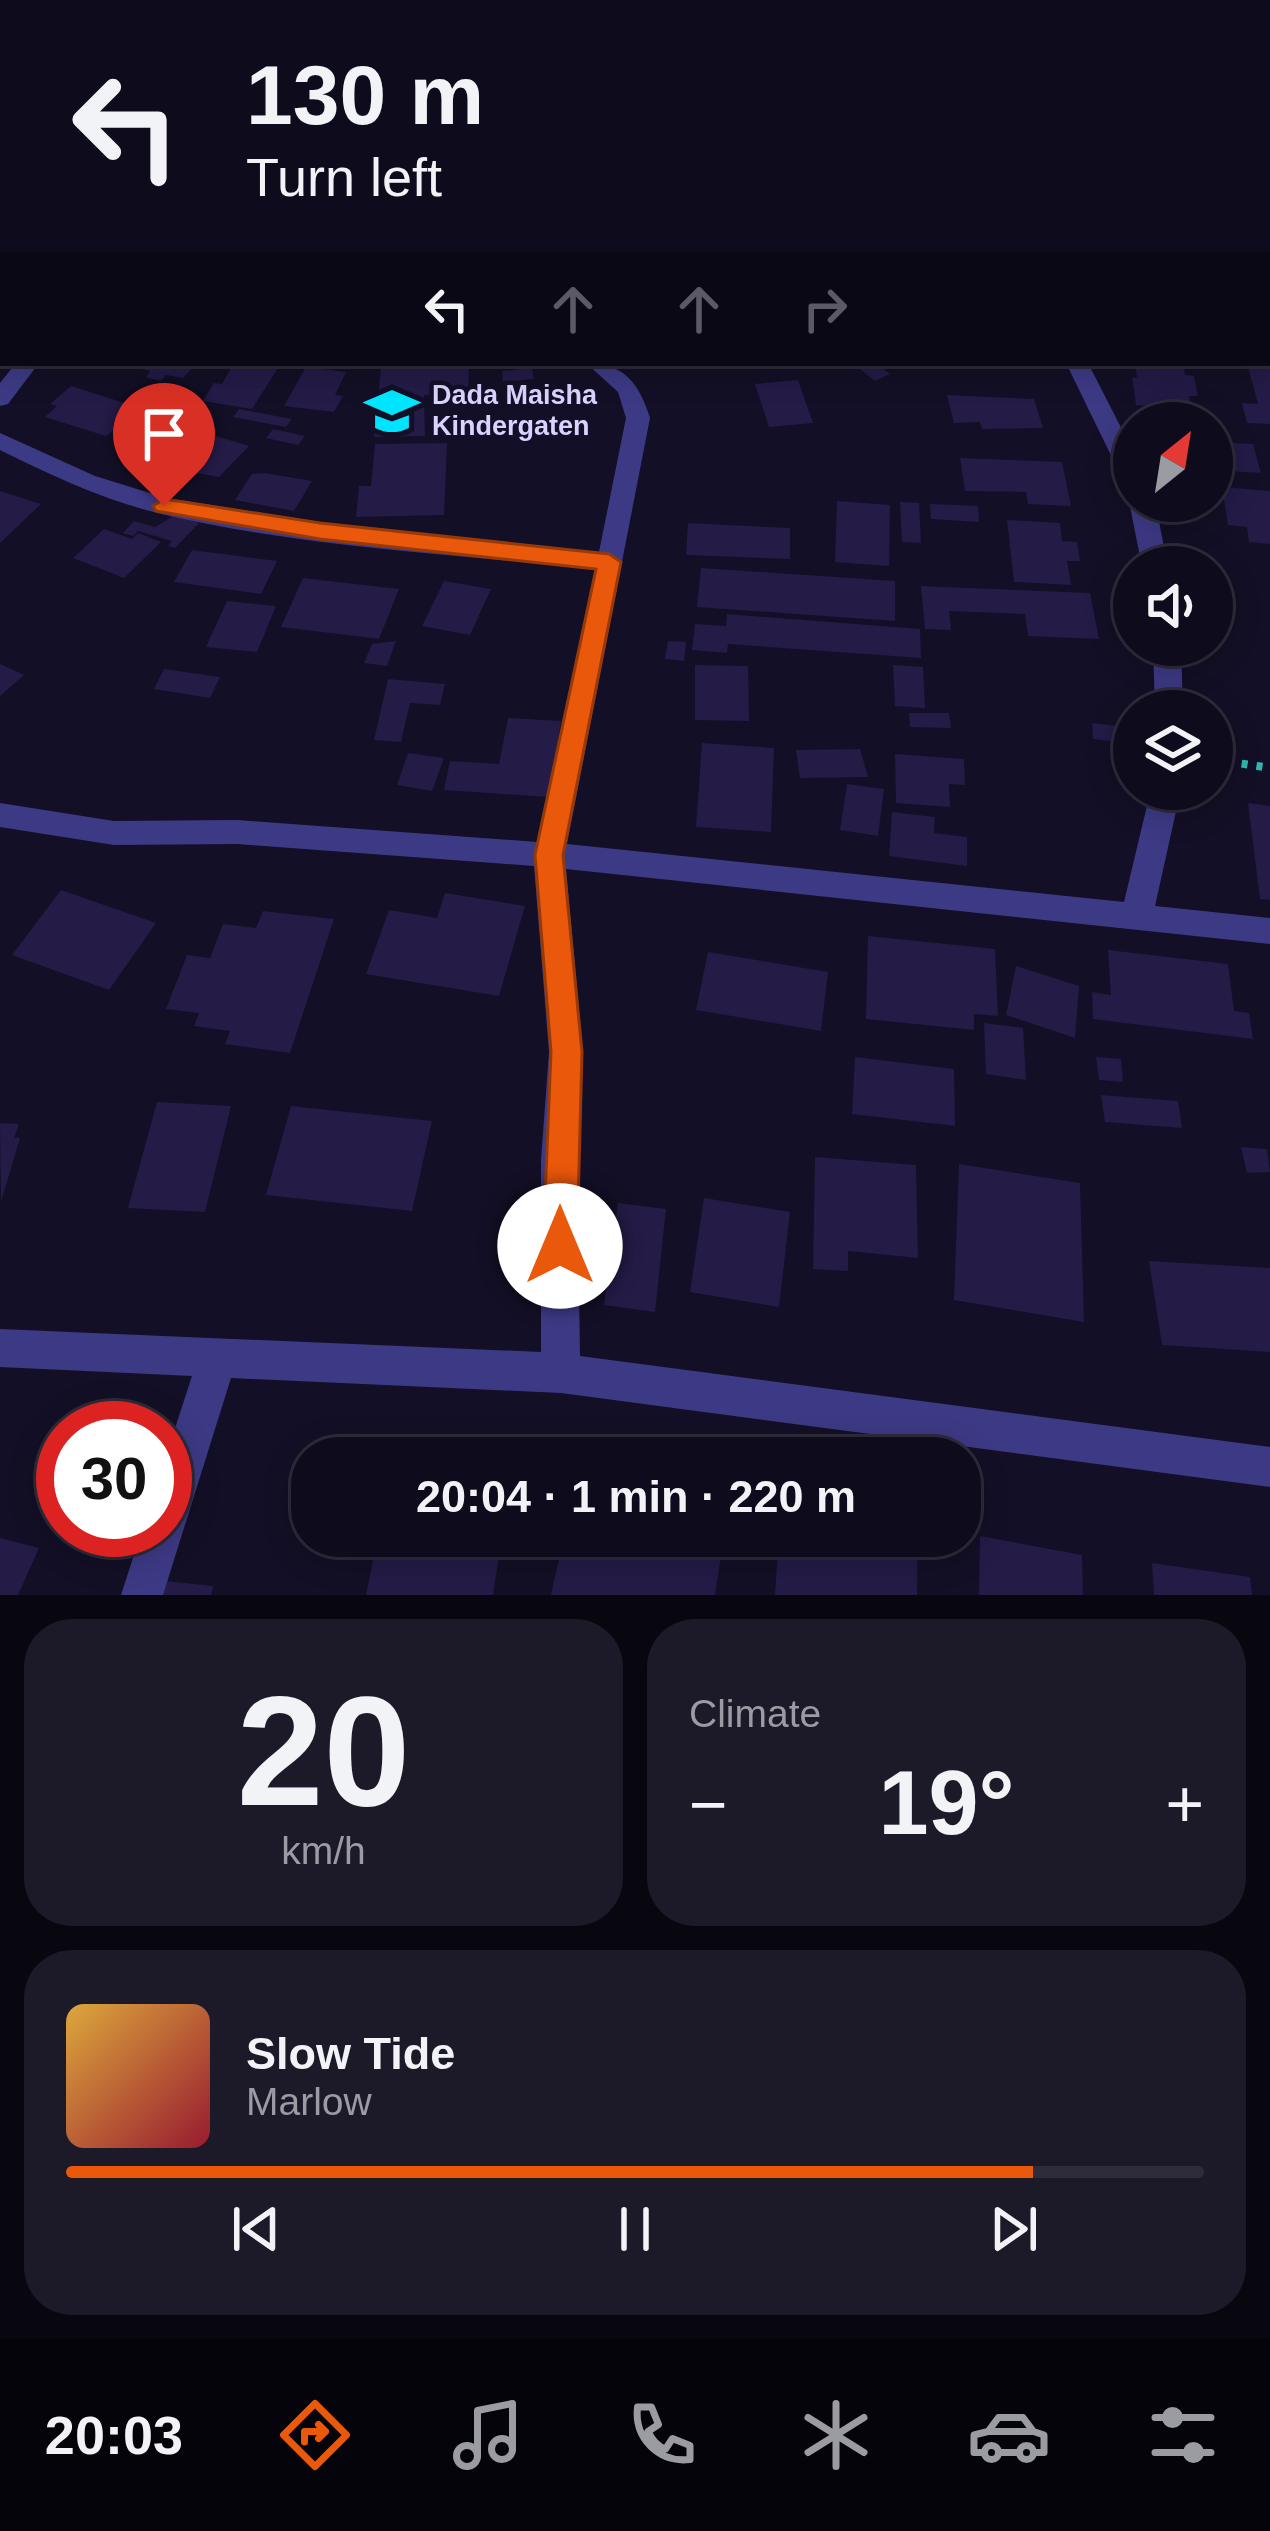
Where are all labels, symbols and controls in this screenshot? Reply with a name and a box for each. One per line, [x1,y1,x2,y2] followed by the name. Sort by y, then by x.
[48,48,204,204] icon: left
[246,48,484,142] text: 130 m
[246,147,442,207] text: Turn left
[414,276,480,342] icon: left
[540,276,606,342] icon: ahead
[666,276,732,342] icon: ahead
[792,276,858,342] icon: right
[432,380,598,441] place label: Dada Maisha Kindergaten
[363,382,421,440] school or university icon: Dada Maisha Kindergaten
[113,383,215,506] pin
[131,401,197,467] icon: arrive
[1113,402,1233,522] north arrow
[1113,402,1233,810] map controls
[1113,546,1233,666] button: sound
[1113,690,1233,810] button: layers
[497,1183,623,1309] position arrow
[36,1401,192,1557] speed limit sign: 30
[416,1471,856,1522] text: 20:04 · 1 min · 220 m
[237,1664,410,1838] text: 20
[689,1692,821,1735] text: Climate
[878,1753,1015,1853] text: 19°
[689,1767,728,1841] text: −
[1165,1767,1204,1841] text: +
[281,1829,366,1872] text: km/h
[246,2028,455,2079] text: Slow Tide
[246,2080,372,2123] text: Marlow
[223,2196,289,2262] icon: previous
[602,2196,668,2262] icon: pause
[981,2196,1047,2262] icon: next
[273,2393,357,2477] icon: directions
[446,2393,530,2477] icon: music
[620,2393,704,2477] icon: phone
[794,2393,878,2477] icon: climate
[967,2393,1051,2477] icon: car
[1141,2393,1225,2477] icon: filters
[45,2405,183,2465] text: 20:03

